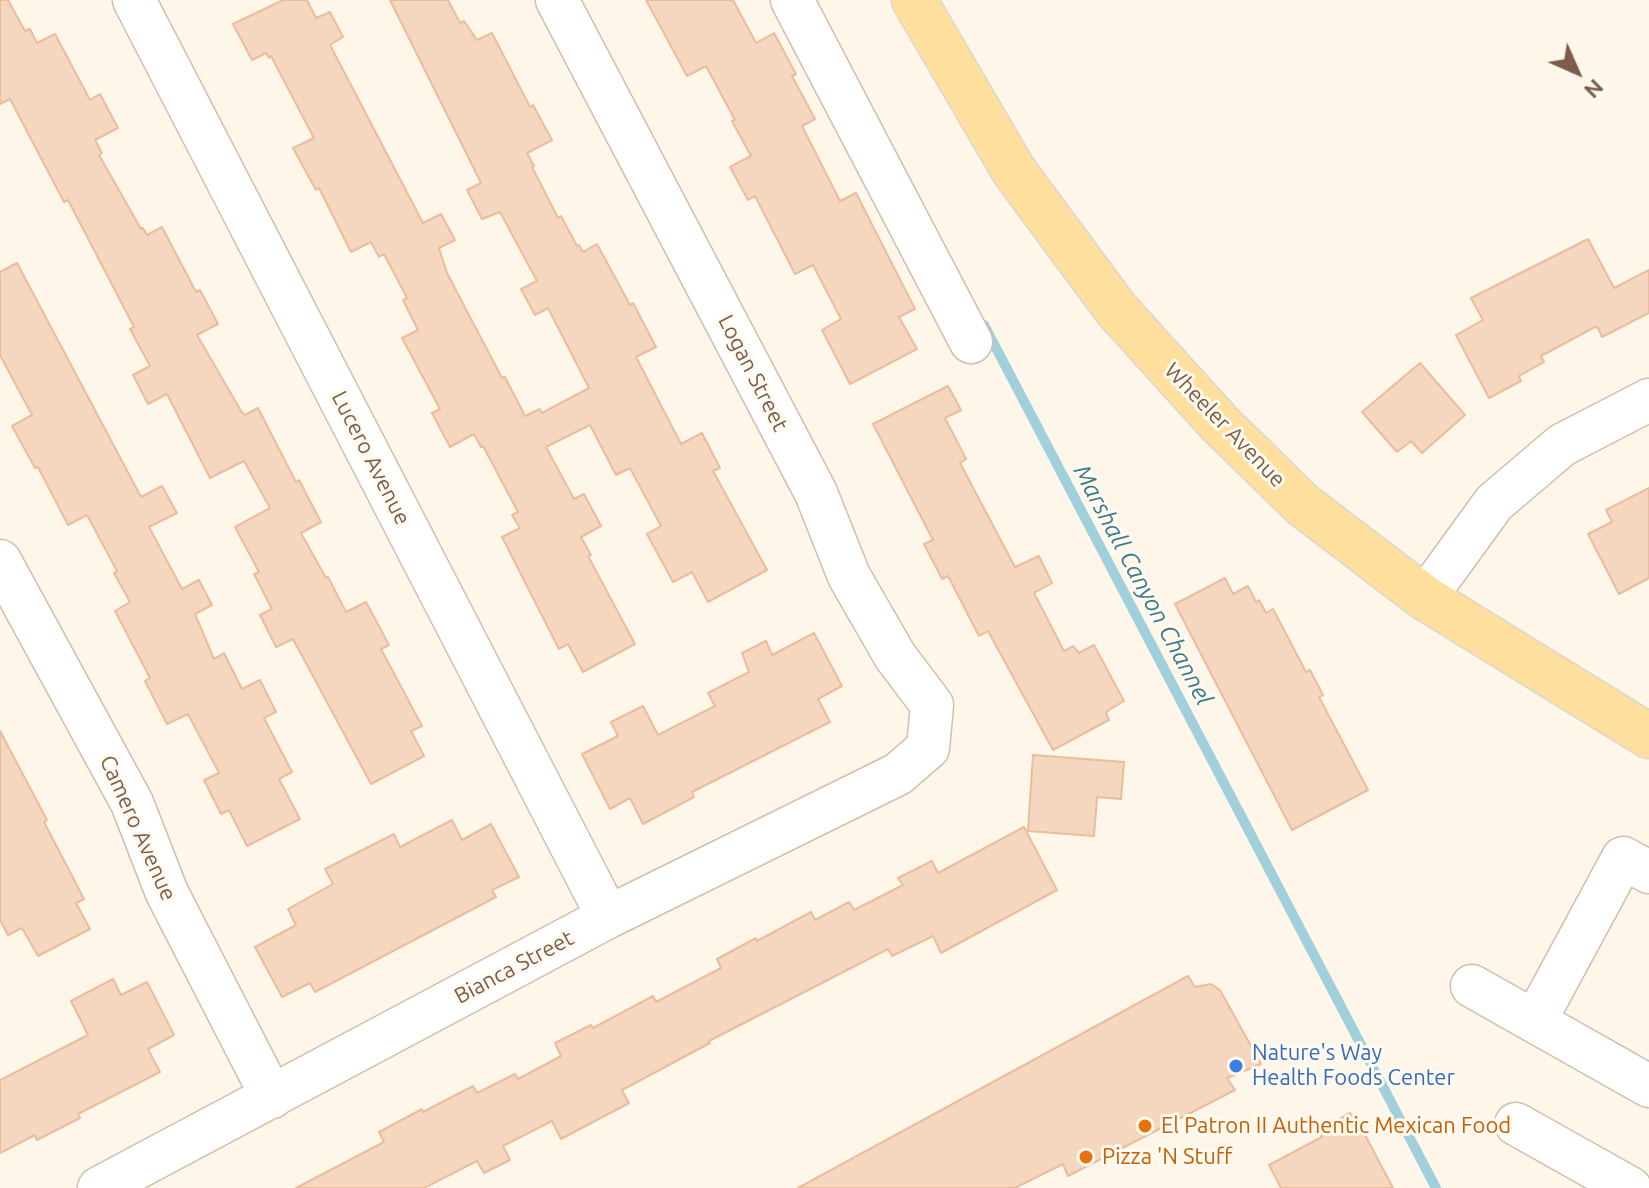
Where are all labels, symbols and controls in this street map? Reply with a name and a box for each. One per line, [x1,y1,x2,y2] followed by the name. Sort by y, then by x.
[1537,32,1617,112] north arrow
[1580,75,1609,104] text: N
[712,310,794,436] street label: Logan Street
[1159,357,1291,493] street label: Wheeler Avenue
[326,387,416,529] street label: Lucero Avenue
[1067,460,1219,710] water label: Marshall Canyon Channel
[94,751,182,905] street label: Camero Avenue
[450,925,578,1009] street label: Bianca Street
[1252,1040,1455,1092] place label: Nature's Way Health Foods Center
[1227,1057,1245,1075] marker: Nature's Way Health Foods Center
[1161,1113,1511,1139] place label: El Patron II Authentic Mexican Food
[1136,1117,1154,1135] marker: El Patron II Authentic Mexican Food
[1102,1144,1233,1170] place label: Pizza 'N Stuff
[1077,1148,1095,1166] marker: Pizza 'N Stuff

